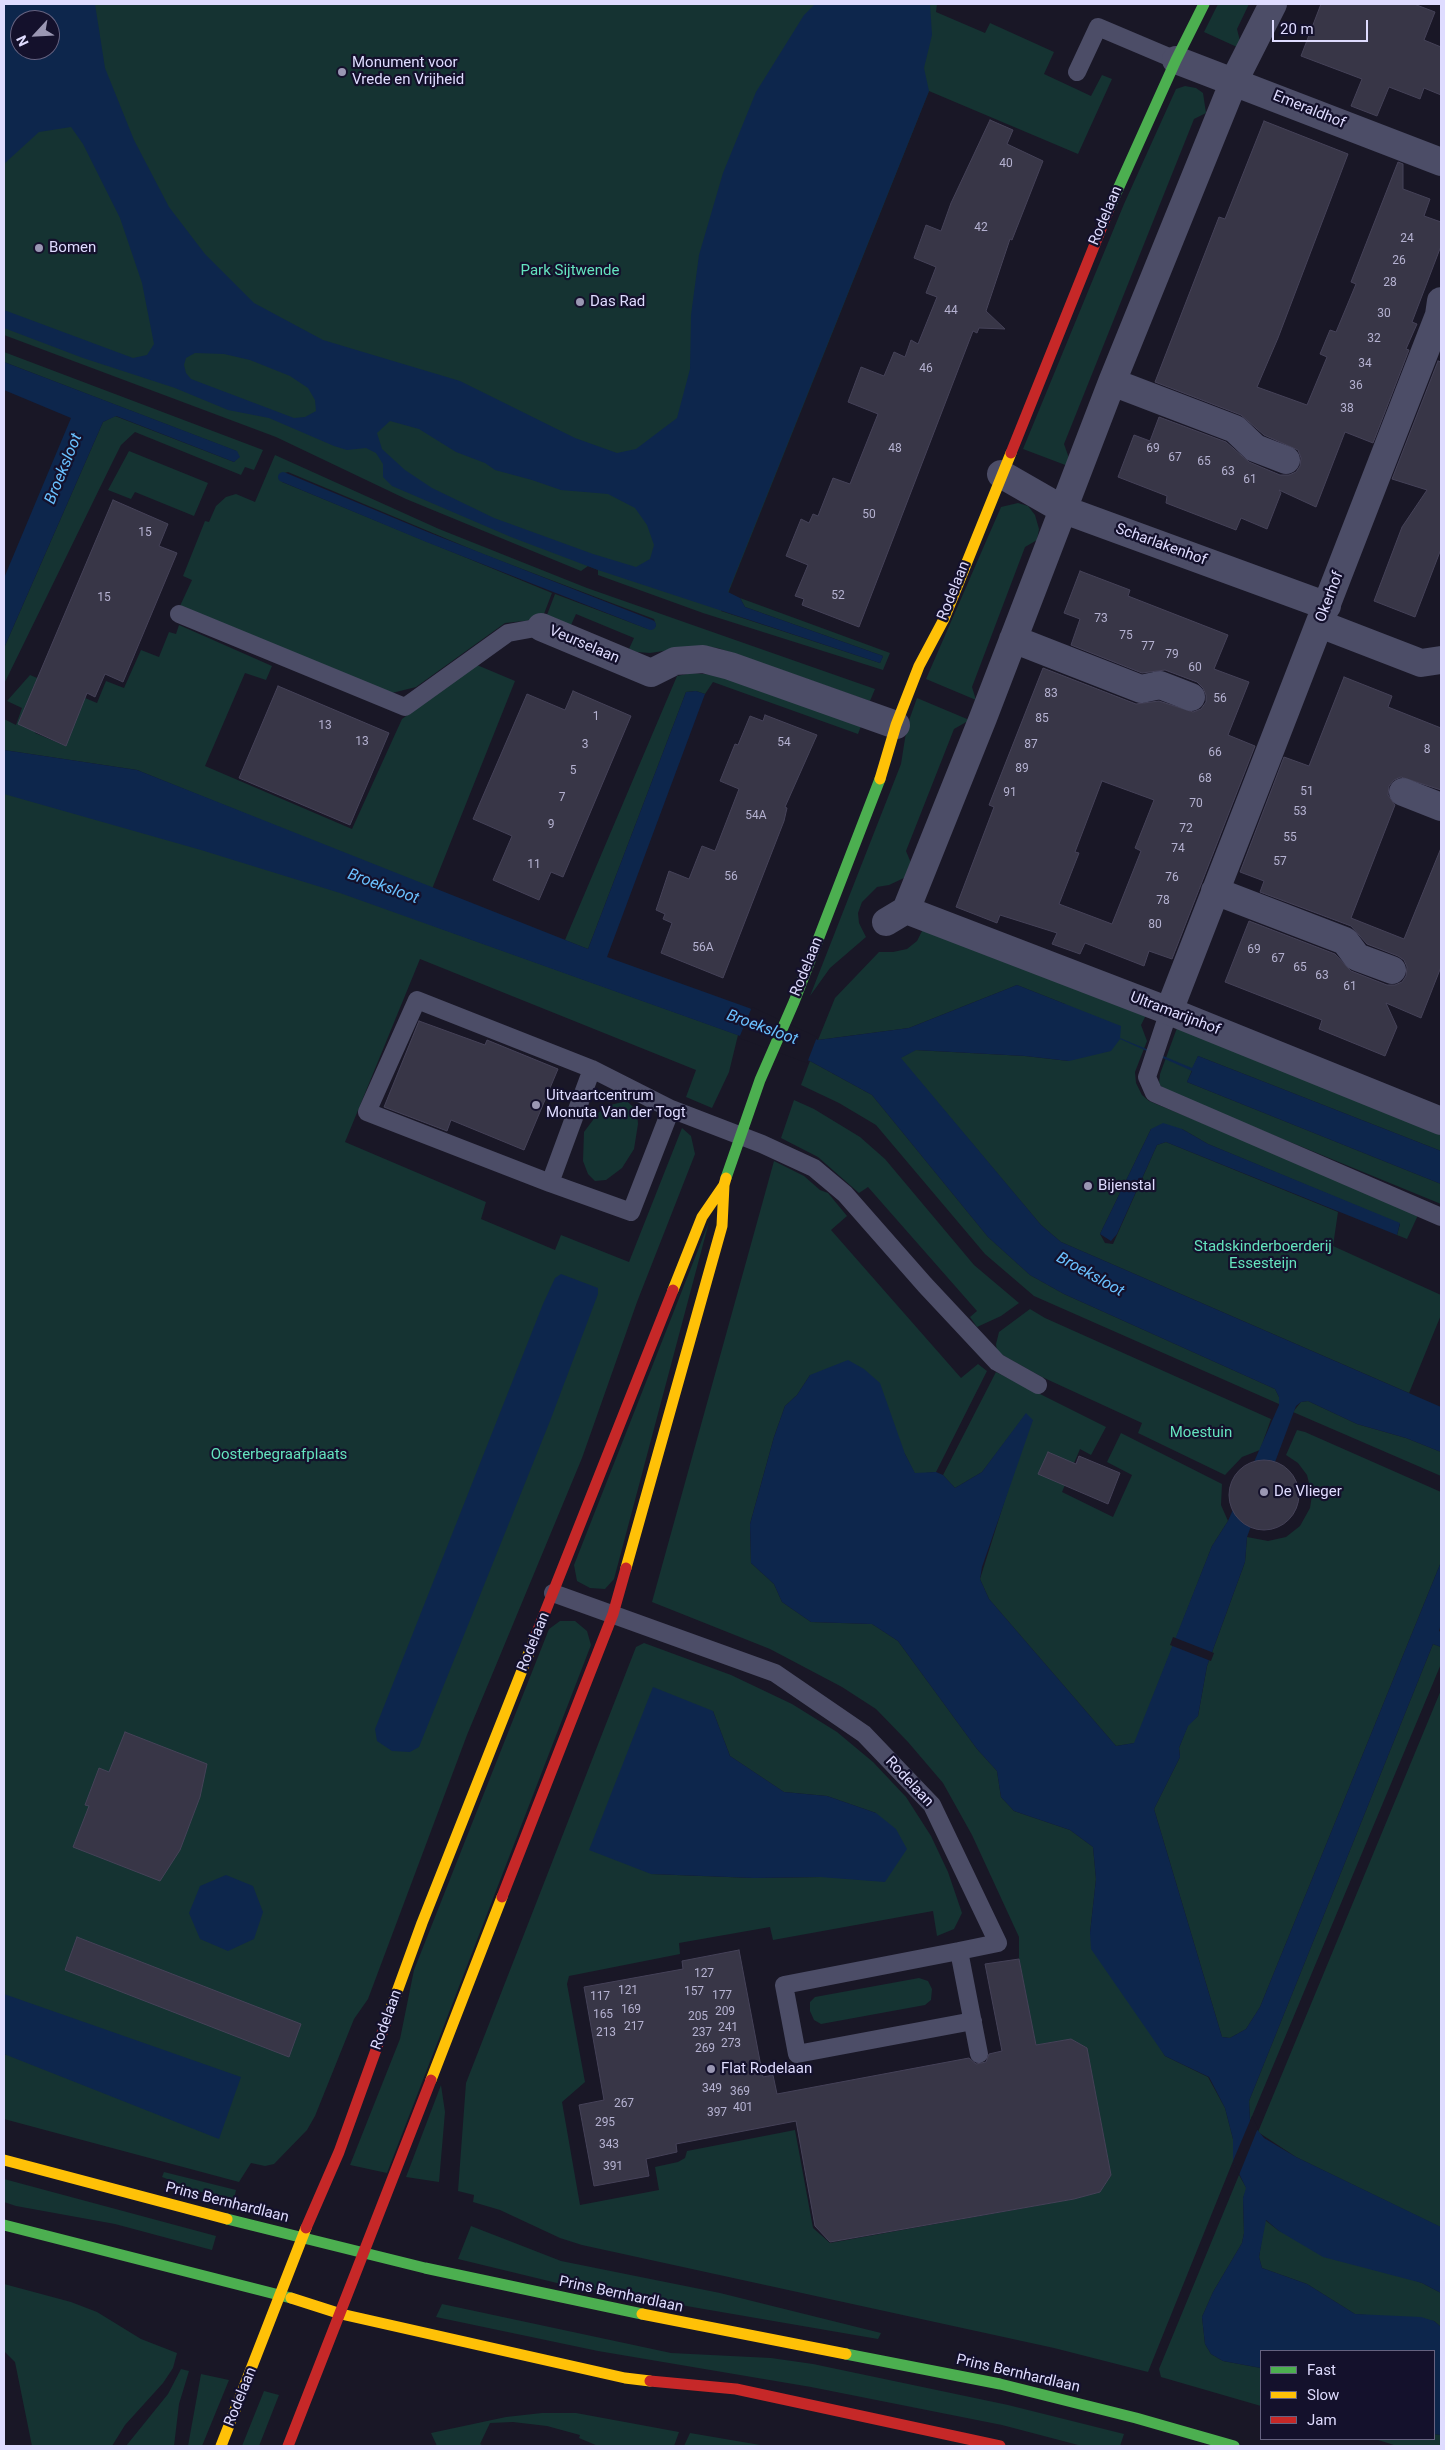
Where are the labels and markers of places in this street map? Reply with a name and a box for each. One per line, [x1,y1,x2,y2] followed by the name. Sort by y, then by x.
[352,54,464,89] place label: Monument voor Vrede en Vrijheid
[336,66,348,78] marker: Monument voor Vrede en Vrijheid
[49,239,96,257] place label: Bomen
[33,242,45,254] marker: Bomen
[590,293,645,311] place label: Das Rad
[574,296,586,308] marker: Das Rad
[546,1087,686,1122] place label: Uitvaartcentrum Monuta Van der Togt
[530,1099,542,1111] marker: Uitvaartcentrum Monuta Van der Togt
[1098,1177,1155,1195] place label: Bijenstal
[1082,1180,1094,1192] marker: Bijenstal
[1274,1483,1342,1501] place label: De Vlieger
[1258,1486,1270,1498] marker: De Vlieger
[721,2060,812,2078] place label: Flat Rodelaan
[705,2063,717,2075] marker: Flat Rodelaan

